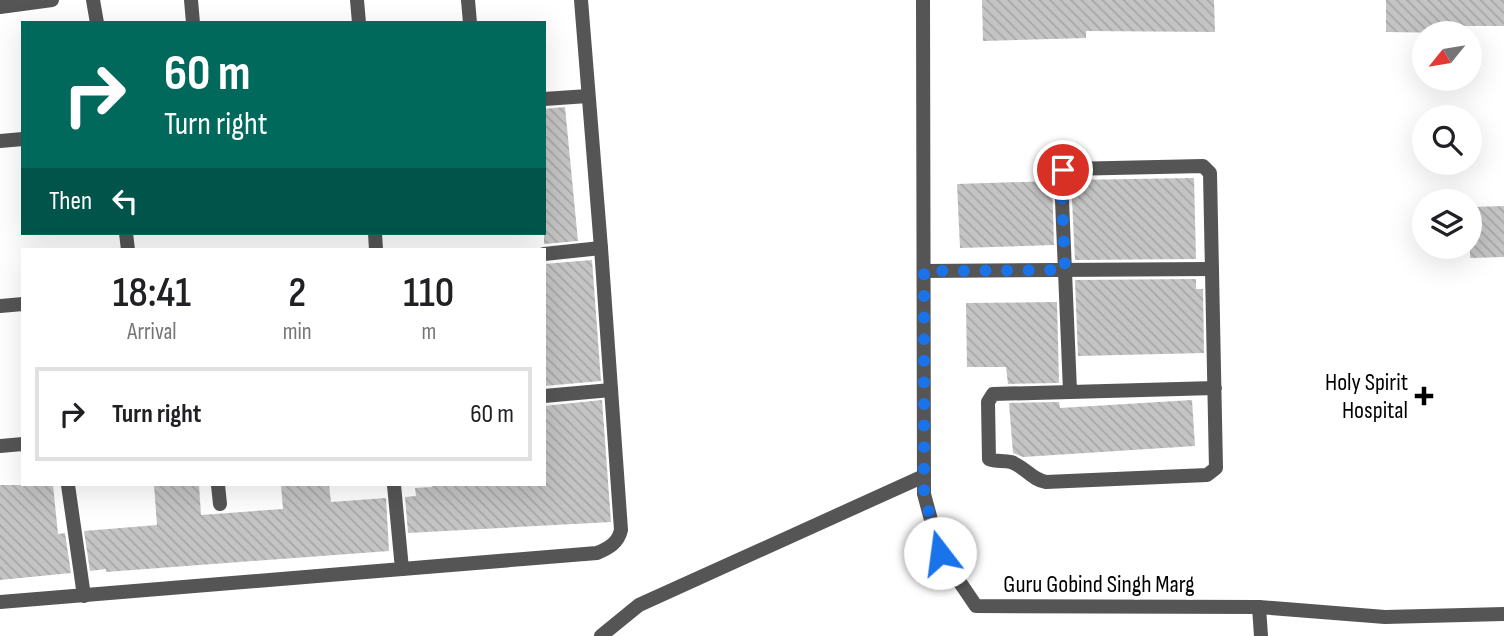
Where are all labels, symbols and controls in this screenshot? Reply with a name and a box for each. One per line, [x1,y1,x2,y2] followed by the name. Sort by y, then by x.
[1412,21,1482,91] north arrow
[1412,21,1482,259] map controls
[164,45,251,104] text: 60 m
[49,49,140,140] icon: right
[164,105,268,144] text: Turn right
[1412,105,1482,175] button: search
[1033,140,1093,200] pin
[1044,151,1082,189] icon: arrive
[106,182,144,220] icon: left
[49,186,92,217] text: Then
[1412,189,1482,259] button: layers
[113,268,191,319] text: 18:41
[288,268,306,319] text: 2
[403,268,454,319] text: 110
[127,318,177,346] text: Arrival
[283,318,312,346] text: min
[421,318,436,346] text: m
[1325,368,1408,425] place label: Holy Spirit Hospital
[1414,386,1434,406] marker: Holy Spirit Hospital
[53,395,91,433] icon: right
[112,399,201,430] text: Turn right
[470,399,514,430] text: 60 m
[903,516,977,590] position arrow
[1003,570,1195,599] street label: Guru Gobind Singh Marg

